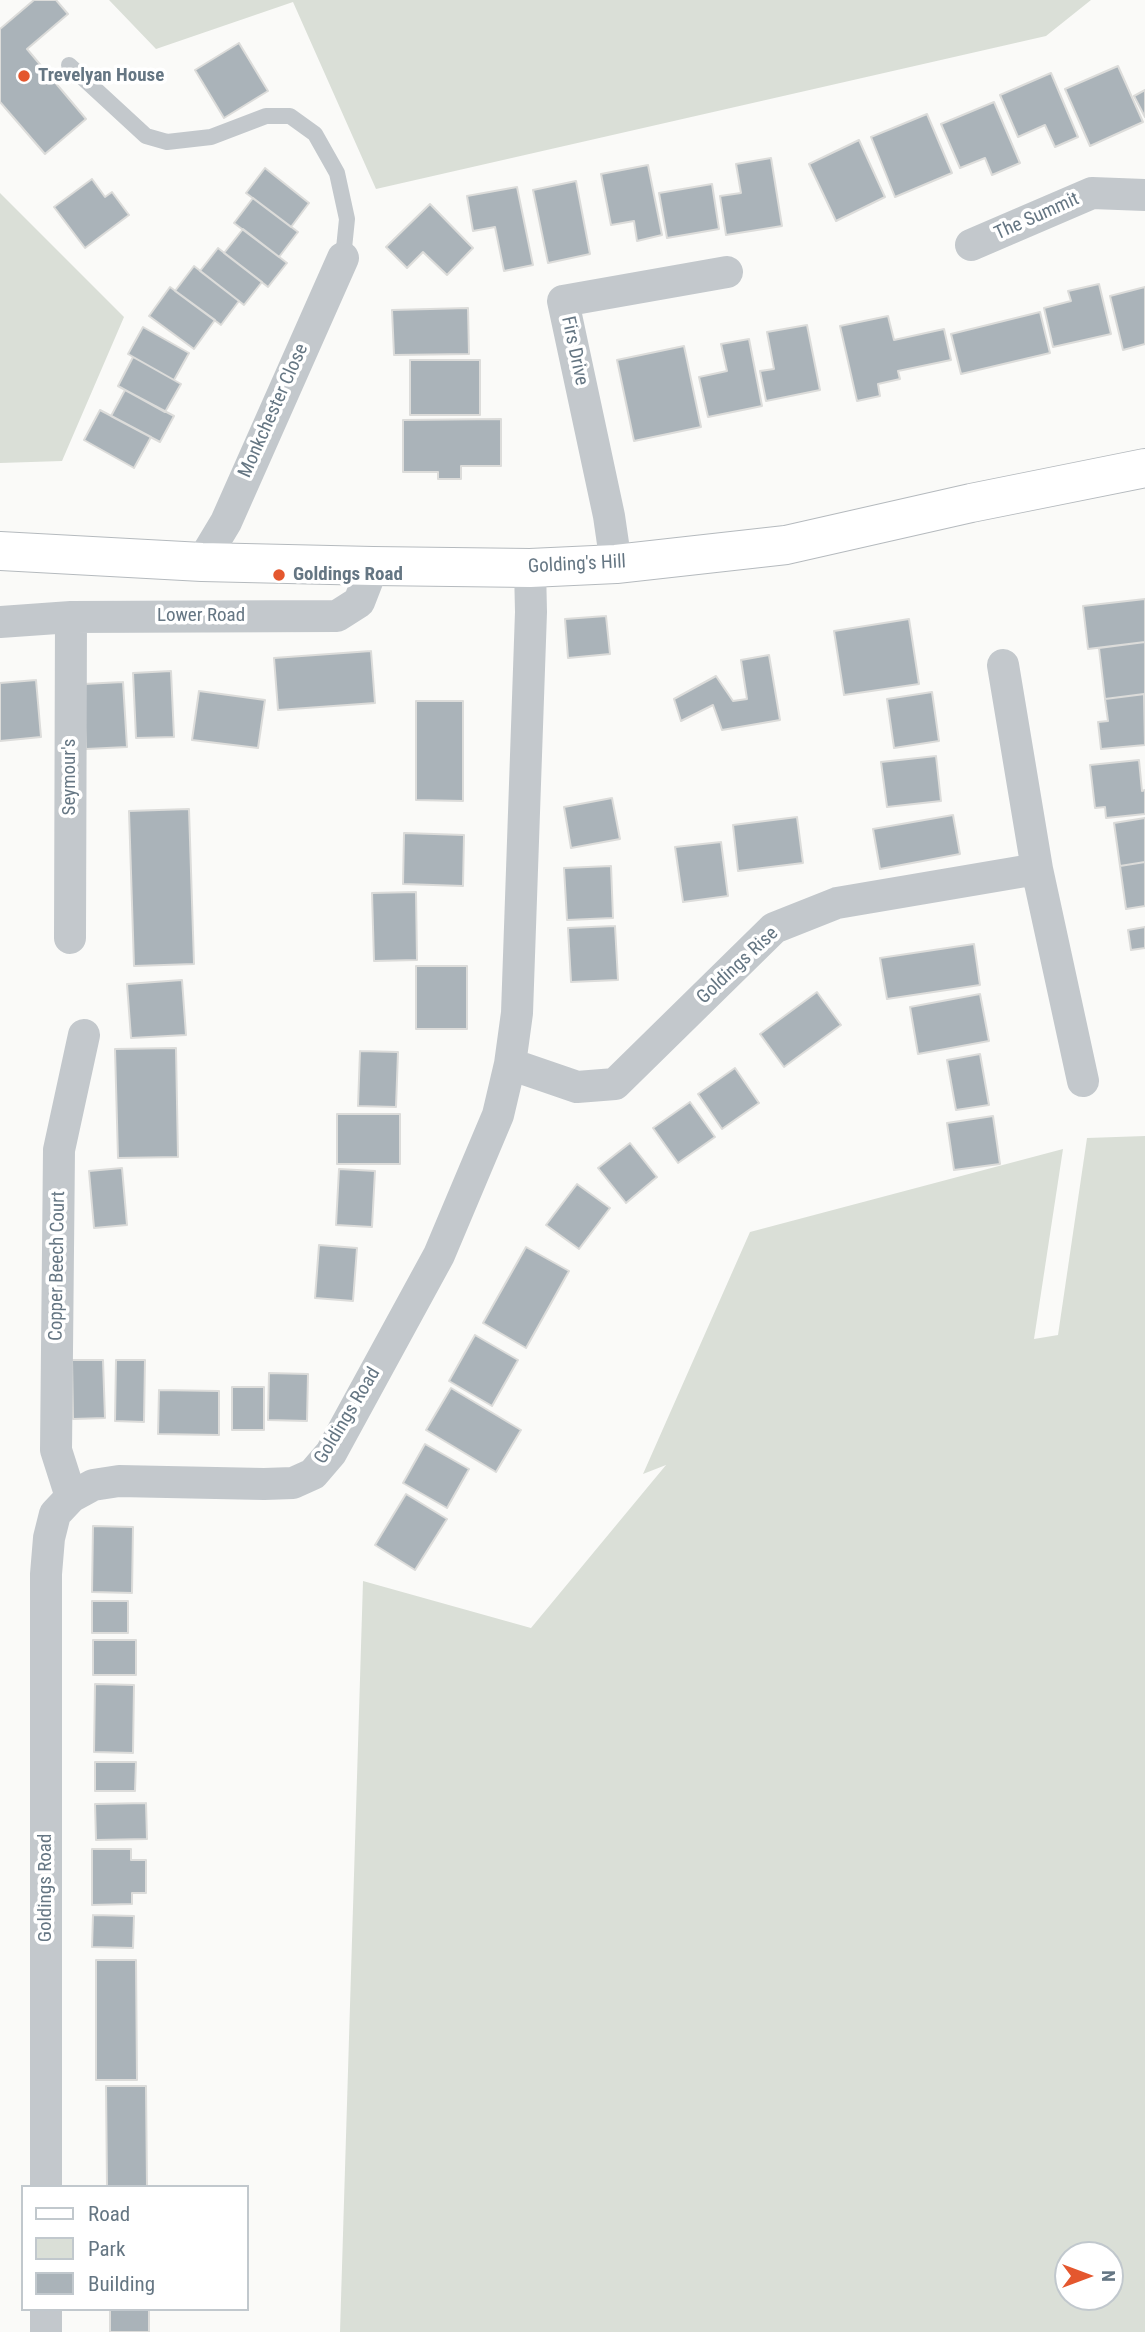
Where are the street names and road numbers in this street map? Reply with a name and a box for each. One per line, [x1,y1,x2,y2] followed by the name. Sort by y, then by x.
[991,188,1083,246] street label: The Summit
[556,314,592,388] street label: Firs Drive
[234,341,314,481] street label: Monkchester Close
[527,551,627,579] street label: Golding's Hill
[157,605,245,627] street label: Lower Road
[59,739,81,815] street label: Seymour's
[693,923,783,1009] street label: Goldings Rise
[45,1191,71,1341] street label: Copper Beech Court
[310,1364,386,1468] street label: Goldings Road
[35,1834,57,1942] street label: Goldings Road

